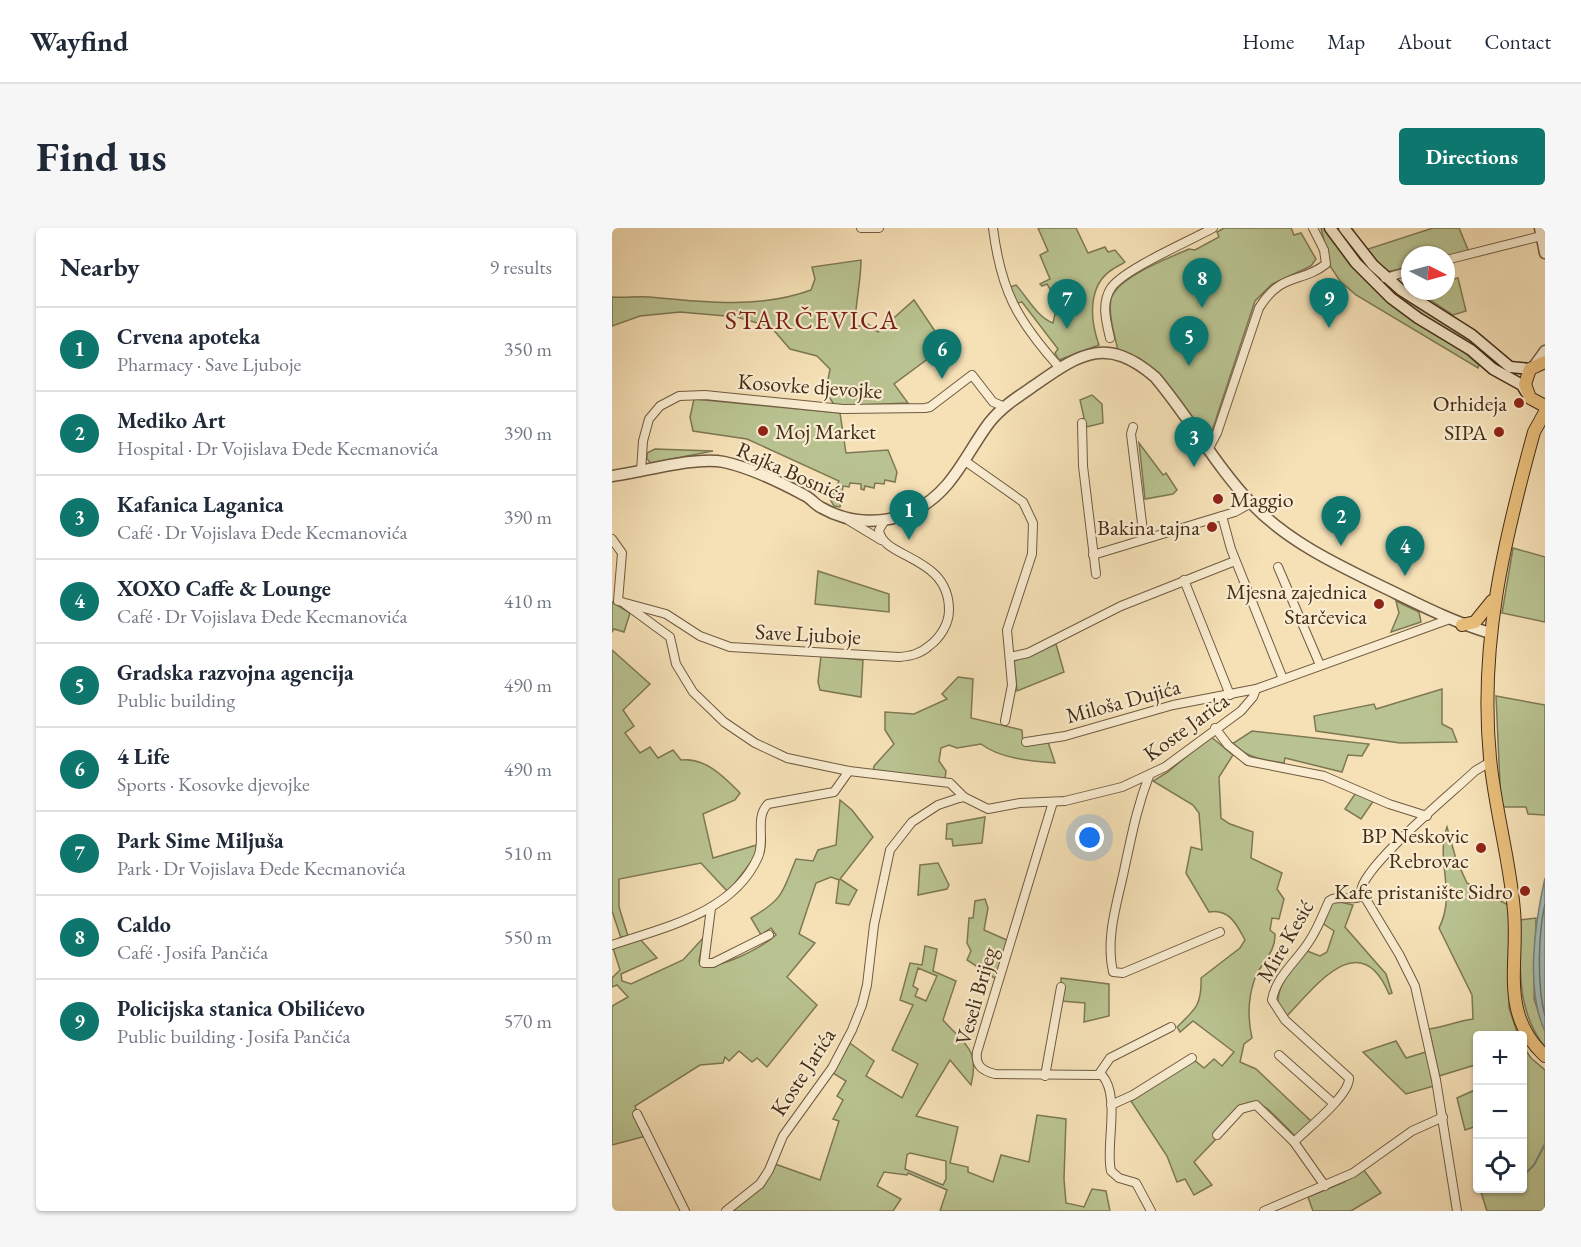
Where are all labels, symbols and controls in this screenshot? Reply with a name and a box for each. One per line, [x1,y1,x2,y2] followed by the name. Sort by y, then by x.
[30,23,128,59] text: Wayfind
[1242,28,1294,55] text: Home
[1327,28,1365,55] text: Map
[1398,28,1451,55] text: About
[1484,28,1551,55] text: Contact
[1399,128,1545,185] button: Directions
[36,129,167,184] text: Find us
[1401,246,1455,300] north arrow
[60,250,140,284] text: Nearby
[489,254,552,280] text: 9 results
[1182,259,1222,308] pin: 8
[1048,279,1086,329] pin: 7
[1310,279,1348,328] pin: 9
[725,303,899,337] district label: STARČEVICA
[1170,316,1208,366] pin: 5
[117,322,260,351] text: Crvena apoteka
[922,330,962,379] pin: 6
[74,336,85,362] text: 1
[504,336,552,362] text: 350 m
[117,351,301,377] text: Pharmacy · Save Ljuboje
[737,366,884,406] street label: Kosovke djevojke
[1433,389,1507,418] place label: Orhideja
[1512,396,1526,410] marker: Orhideja
[117,406,226,435] text: Mediko Art
[775,417,876,446] place label: Moj Market
[1174,418,1214,467] pin: 3
[1444,418,1488,447] place label: SIPA
[74,420,85,446] text: 2
[504,420,552,446] text: 390 m
[756,424,770,438] marker: Moj Market
[1492,425,1506,439] marker: SIPA
[117,435,439,461] text: Hospital · Dr Vojislava Đede Kecmanovića
[732,435,852,509] street label: Rajka Bosnića
[1230,485,1294,514] place label: Maggio
[117,490,284,519] text: Kafanica Laganica
[890,490,928,540] pin: 1
[1211,492,1225,506] marker: Maggio
[1322,496,1360,546] pin: 2
[74,504,85,530] text: 3
[504,504,552,530] text: 390 m
[1097,513,1200,542] place label: Bakina tajna
[117,519,407,545] text: Café · Dr Vojislava Đede Kecmanovića
[1205,520,1219,534] marker: Bakina tajna
[1386,526,1424,576] pin: 4
[117,574,331,603] text: XOXO Caffe & Lounge
[1226,577,1367,631] place label: Mjesna zajednica Starčevica
[74,588,85,614] text: 4
[504,588,552,614] text: 410 m
[1372,597,1386,611] marker: Mjesna zajednica Starčevica
[117,603,407,629] text: Café · Dr Vojislava Đede Kecmanovića
[754,617,862,651] street label: Save Ljuboje
[117,658,354,687] text: Gradska razvojna agencija
[74,672,85,698] text: 5
[504,672,552,698] text: 490 m
[1062,672,1184,730] street label: Miloša Dujića
[1137,686,1235,768] street label: Koste Jarića
[117,687,235,713] text: Public building
[117,742,170,771] text: 4 Life
[74,756,85,782] text: 6
[504,756,552,782] text: 490 m
[117,771,310,797] text: Sports · Kosovke djevojke
[1362,821,1469,875] place label: BP Neskovic Rebrovac
[1075,823,1104,852] your location
[117,826,284,855] text: Park Sime Miljuša
[74,840,85,866] text: 7
[504,840,552,866] text: 510 m
[1474,841,1488,855] marker: BP Neskovic Rebrovac
[117,855,406,881] text: Park · Dr Vojislava Đede Kecmanovića
[1334,877,1513,906] place label: Kafe pristanište Sidro
[1518,884,1532,898] marker: Kafe pristanište Sidro
[1250,895,1320,987] street label: Mire Kesić
[117,910,171,939] text: Caldo
[74,924,85,950] text: 8
[504,924,552,950] text: 550 m
[117,939,268,965] text: Café · Josifa Pančića
[948,943,1004,1048] street label: Veseli Brijeg
[117,994,365,1023] text: Policijska stanica Obilićevo
[74,1008,85,1034] text: 9
[504,1008,552,1034] text: 570 m
[764,1022,842,1122] street label: Koste Jarića
[117,1023,351,1049] text: Public building · Josifa Pančića
[1473,1031,1527,1193] map controls
[1473,1031,1527,1085] button: +
[1473,1085,1527,1139] button: −
[1473,1139,1527,1193] button: locate

